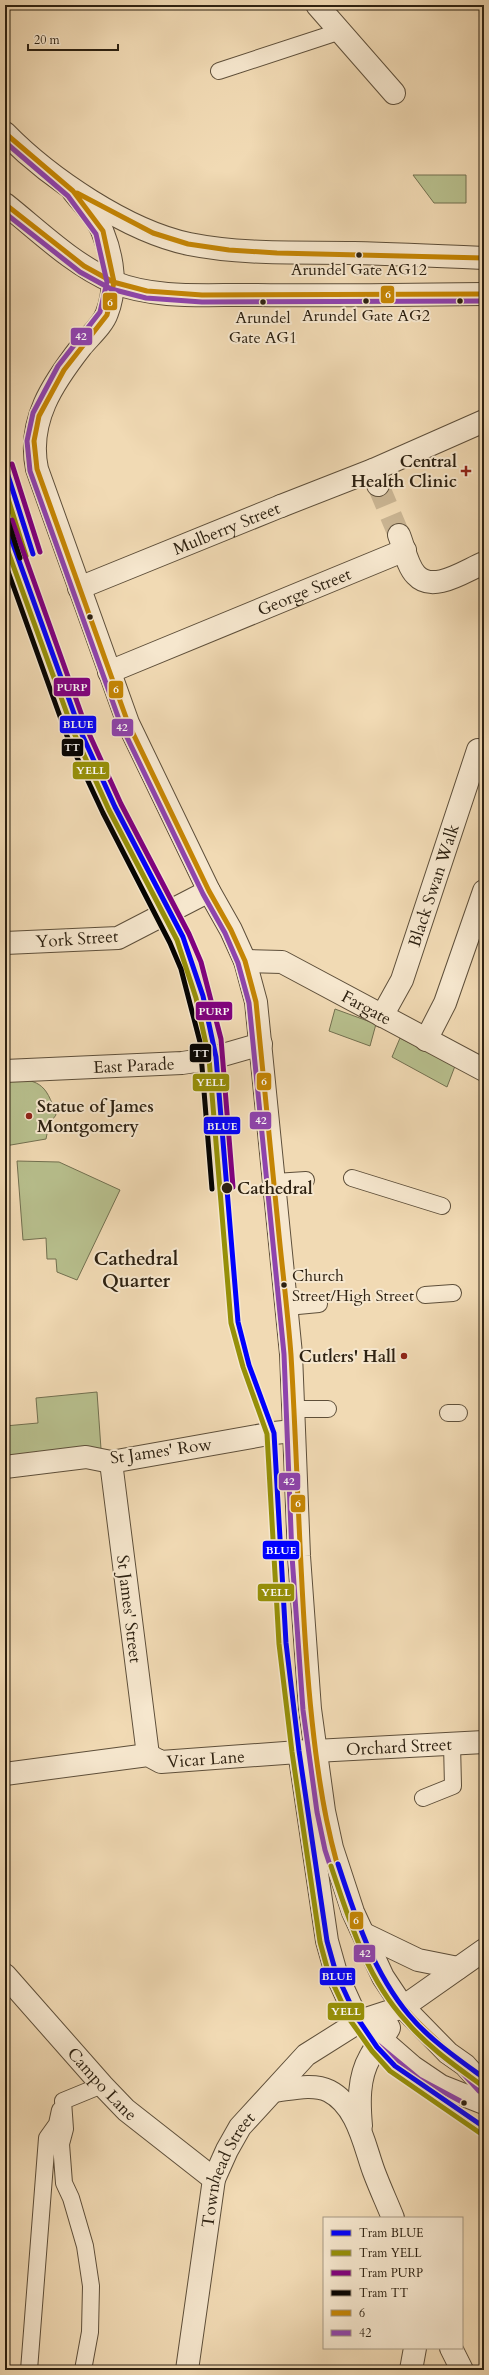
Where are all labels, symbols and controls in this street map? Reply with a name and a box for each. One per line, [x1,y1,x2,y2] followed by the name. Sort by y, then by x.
[28,26,118,52] scale bar
[34,32,61,48] text: 20 m
[354,250,364,260] marker: Arundel Gate AG12
[291,259,427,281] place label: Arundel Gate AG12
[380,285,395,304] line badge: 6
[385,287,391,302] text: 6
[102,292,118,311] line badge: 6
[107,295,113,310] text: 6
[361,296,371,306] marker: Arundel Gate AG2
[455,296,465,306] unlabelled marker
[258,297,268,307] marker: Arundel Gate AG1
[302,305,430,327] place label: Arundel Gate AG2
[229,307,297,349] place label: Arundel Gate AG1
[70,327,93,346] line badge: 42
[75,329,87,344] text: 42
[351,450,457,493] place label: Central Health Clinic
[460,465,472,477] marker: Central Health Clinic
[169,496,284,560] street label: Mulberry Street
[254,562,355,621] street label: George Street
[85,612,95,622] unlabelled marker
[53,677,91,697] line badge: PURP
[56,680,88,695] text: PURP
[108,680,124,699] line badge: 6
[113,682,119,697] text: 6
[59,715,97,734] line badge: BLUE
[63,717,93,732] text: BLUE
[111,718,134,737] line badge: 42
[116,720,128,735] text: 42
[61,738,84,757] line badge: TT
[64,740,80,755] text: TT
[72,761,110,780] line badge: YELL
[76,763,106,778] text: YELL
[402,820,465,950] street label: Black Swan Walk
[35,925,120,953] street label: York Street
[338,985,396,1030] street label: Fargate
[195,1001,233,1021] line badge: PURP
[198,1004,230,1019] text: PURP
[189,1043,212,1063] line badge: TT
[193,1046,209,1061] text: TT
[93,1052,175,1078] street label: East Parade
[256,1072,272,1091] line badge: 6
[192,1073,230,1092] line badge: YELL
[261,1074,267,1089] text: 6
[196,1075,226,1090] text: YELL
[37,1095,154,1138] place label: Statue of James Montgomery
[24,1111,34,1121] marker: Statue of James Montgomery
[249,1111,272,1130] line badge: 42
[255,1113,267,1128] text: 42
[203,1116,241,1135] line badge: BLUE
[207,1119,237,1134] text: BLUE
[237,1177,313,1200] place label: Cathedral
[220,1181,234,1195] marker: Cathedral
[94,1246,179,1294] district label: Cathedral Quarter
[292,1265,414,1307] place label: Church Street/High Street
[279,1280,289,1290] marker: Church Street/High Street
[299,1345,396,1368] place label: Cutlers' Hall
[399,1351,409,1361] marker: Cutlers' Hall
[109,1432,214,1470] street label: St James' Row
[278,1472,301,1491] line badge: 42
[283,1474,295,1489] text: 42
[290,1494,306,1513] line badge: 6
[295,1496,301,1511] text: 6
[262,1540,300,1560] line badge: BLUE
[266,1543,296,1558] text: BLUE
[111,1554,147,1665] street label: St James' Street
[257,1583,295,1602] line badge: YELL
[261,1585,291,1600] text: YELL
[345,1732,453,1761] street label: Orchard Street
[166,1744,246,1773] street label: Vicar Lane
[349,1911,364,1930] line badge: 6
[353,1913,359,1928] text: 6
[353,1944,376,1963] line badge: 42
[359,1946,371,1961] text: 42
[319,1967,356,1986] line badge: BLUE
[322,1969,352,1984] text: BLUE
[327,2002,365,2021] line badge: YELL
[331,2004,361,2019] text: YELL
[62,2042,142,2126] street label: Campo Lane
[459,2098,469,2108] unlabelled marker
[196,2106,260,2229] street label: Townhead Street
[323,2217,463,2349] legend
[359,2225,423,2241] text: Tram BLUE
[359,2245,422,2261] text: Tram YELL
[359,2265,423,2281] text: Tram PURP
[359,2285,409,2301] text: Tram TT
[359,2305,365,2321] text: 6
[359,2325,371,2341] text: 42

